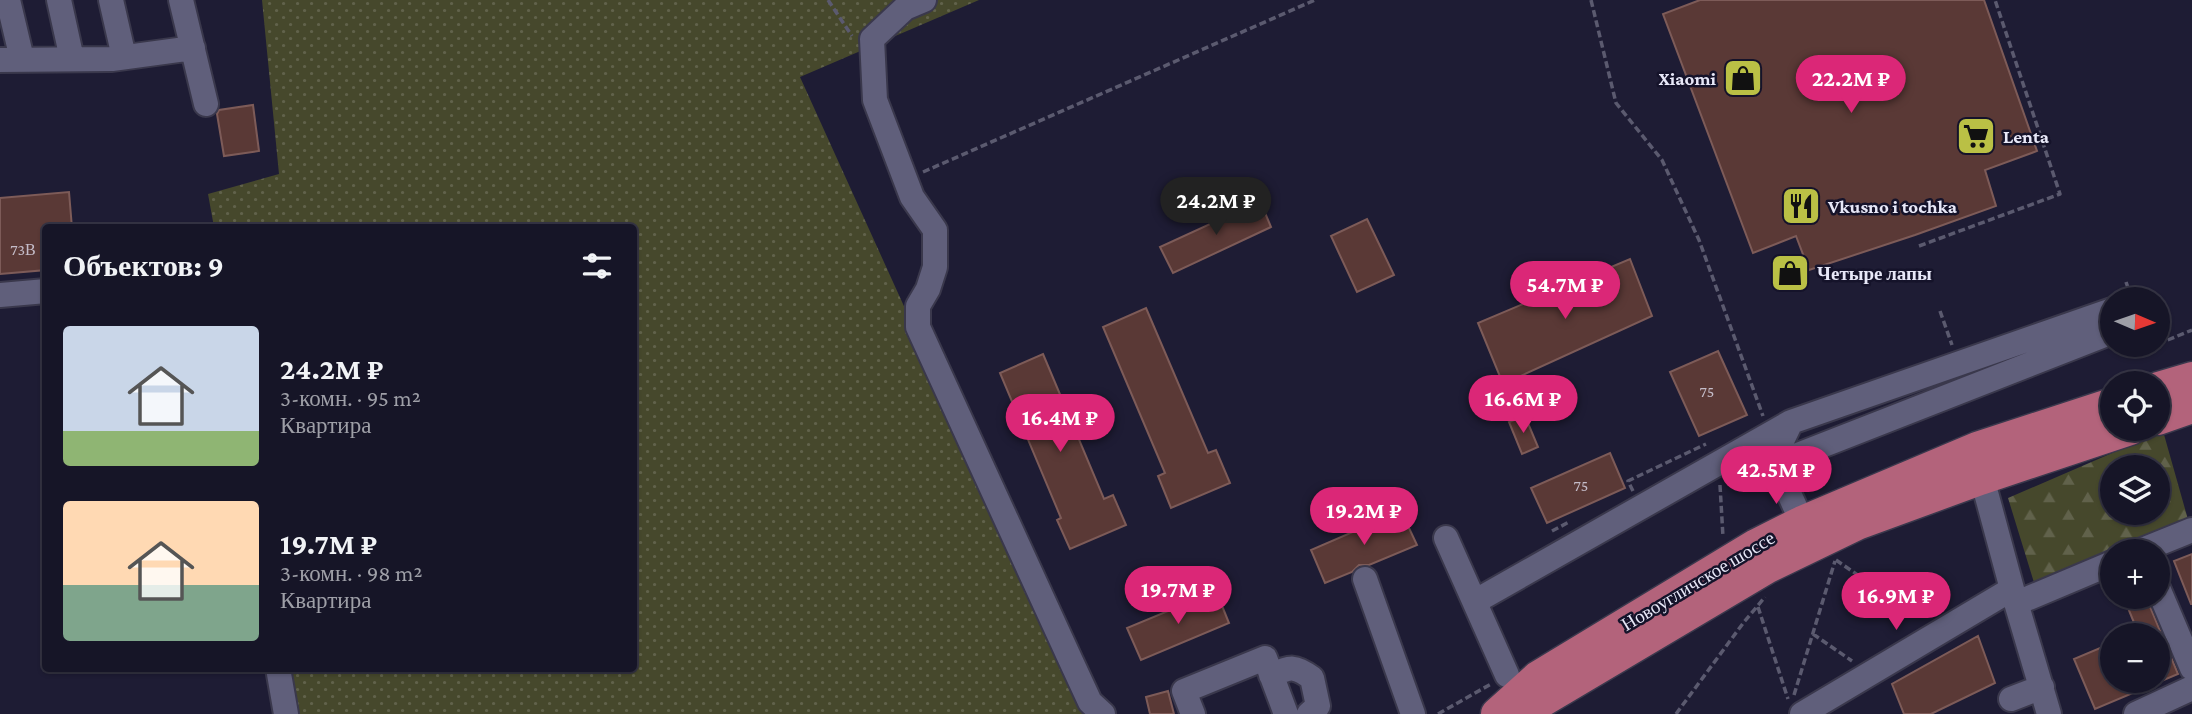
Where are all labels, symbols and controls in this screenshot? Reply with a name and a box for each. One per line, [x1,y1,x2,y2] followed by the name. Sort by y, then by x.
[1786,55,1916,115] pin: 22.2M ₽
[1722,57,1764,99] shop icon: Xiaomi
[1812,65,1890,91] text: 22.2M ₽
[1658,68,1716,89] place label: Xiaomi
[1955,115,1997,157] supermarket icon: Lenta
[2003,126,2050,147] place label: Lenta
[1151,177,1281,237] pin: 24.2M ₽
[1780,185,1822,227] restaurant icon: Vkusno i tochka
[1176,187,1256,213] text: 24.2M ₽
[1827,196,1958,217] place label: Vkusno i tochka
[10,241,36,258] house number: 73В
[578,247,616,285] icon: filters
[63,249,224,282] text: Объектов: 9
[1769,252,1811,294] shop icon: Четыре лапы
[1500,262,1630,321] pin: 54.7M ₽
[1817,263,1932,284] place label: Четыре лапы
[1526,271,1604,297] text: 54.7M ₽
[2100,287,2170,357] north arrow
[2100,287,2170,693] map controls
[280,352,384,385] text: 24.2M ₽
[119,354,203,438] icon: home
[2100,371,2170,441] button: locate
[1458,376,1588,435] pin: 16.6M ₽
[1700,383,1714,400] house number: 75
[280,385,421,411] text: 3-комн. · 95 m²
[1485,385,1561,411] text: 16.6M ₽
[995,394,1125,454] pin: 16.4M ₽
[1022,404,1098,430] text: 16.4M ₽
[280,412,371,438] text: Квартира
[1711,447,1841,506] pin: 42.5M ₽
[2100,455,2170,525] button: layers
[1737,456,1815,482] text: 42.5M ₽
[1574,477,1588,494] house number: 75
[1299,488,1429,547] pin: 19.2M ₽
[1326,497,1402,523] text: 19.2M ₽
[280,527,377,560] text: 19.7M ₽
[1618,527,1778,635] street label: Новоугличское шоссе
[119,529,203,613] icon: home
[2100,539,2170,609] button: +
[280,560,422,586] text: 3-комн. · 98 m²
[1113,566,1243,626] pin: 19.7M ₽
[1831,572,1961,632] pin: 16.9M ₽
[1141,576,1215,602] text: 19.7M ₽
[1858,582,1934,608] text: 16.9M ₽
[280,587,371,613] text: Квартира
[2100,623,2170,693] button: −

